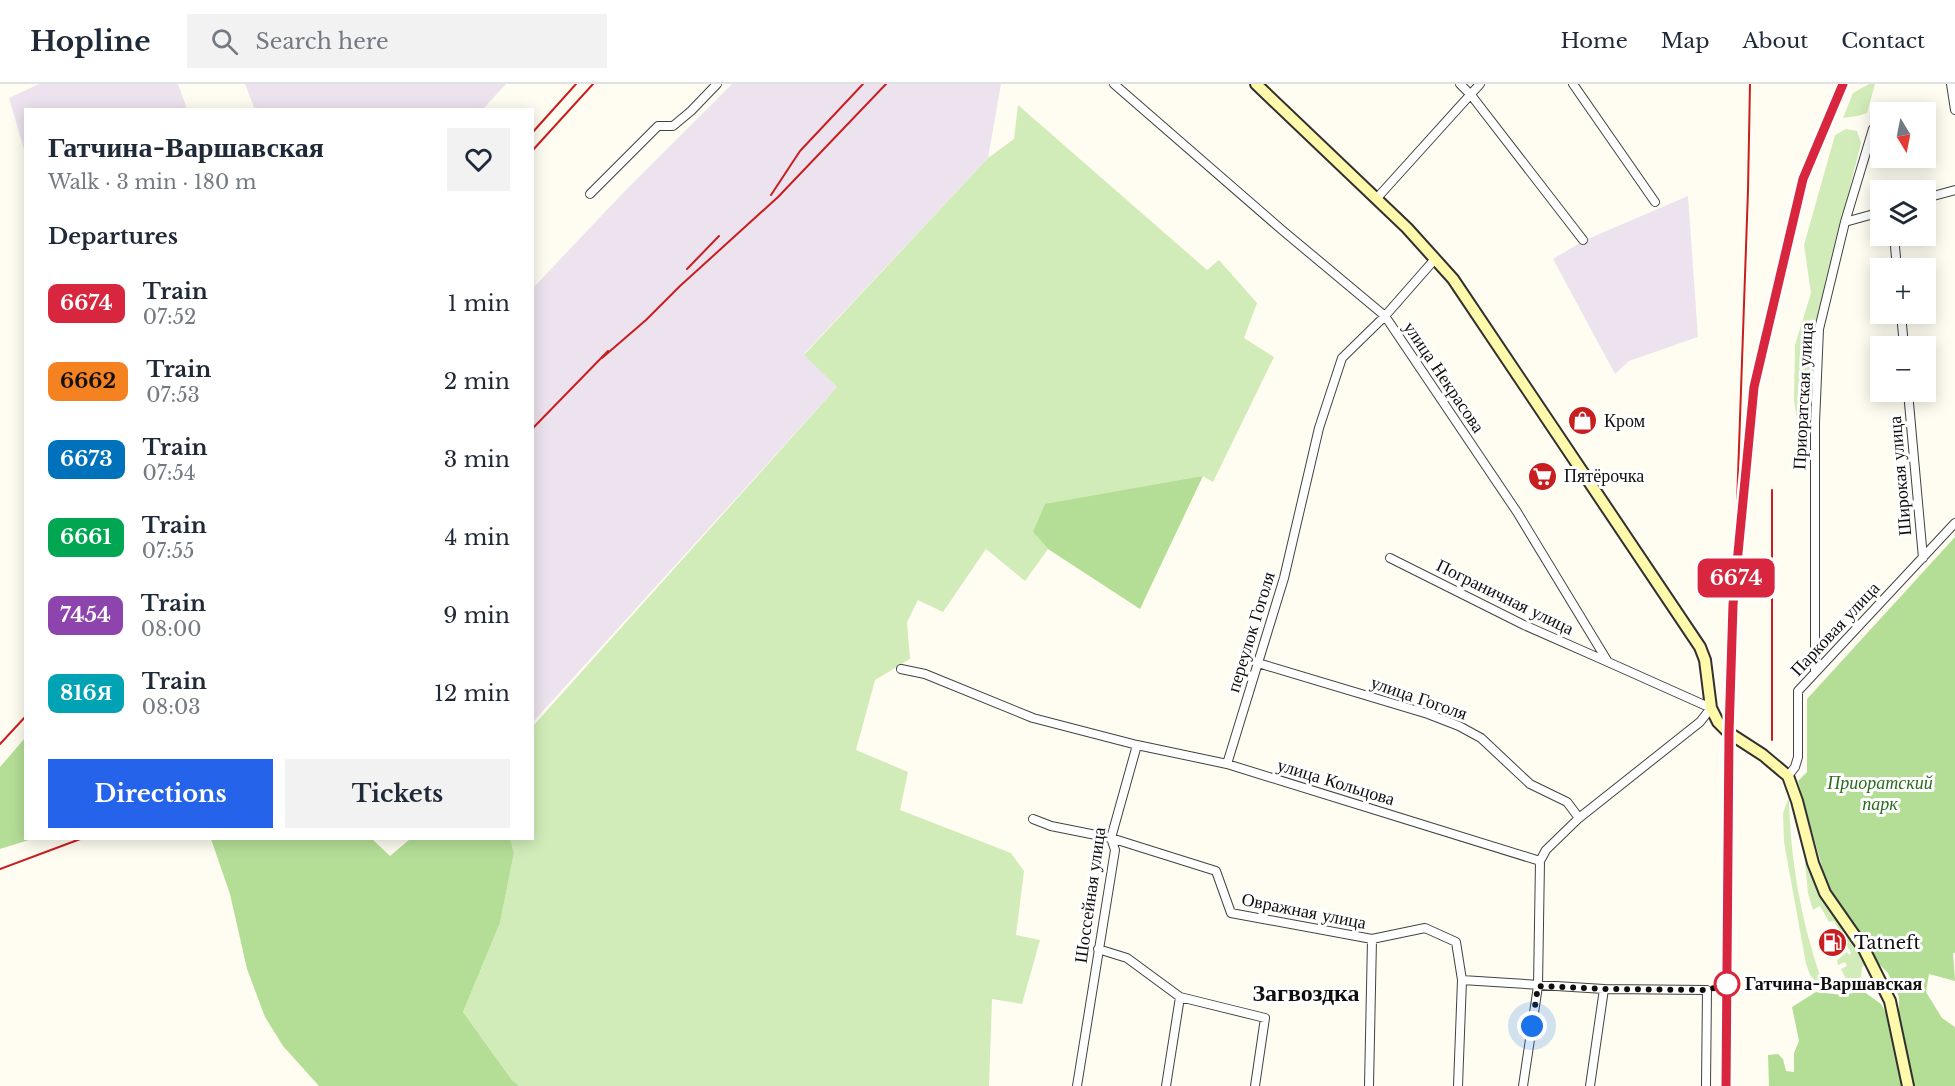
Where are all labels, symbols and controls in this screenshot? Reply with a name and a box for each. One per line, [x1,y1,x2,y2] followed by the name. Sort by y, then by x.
[187,14,607,68] search box
[30,24,151,59] text: Hopline
[208,25,241,58] icon: search
[256,28,389,55] text: Search here
[1561,28,1628,54] text: Home
[1661,28,1709,54] text: Map
[1742,28,1808,54] text: About
[1841,28,1925,54] text: Contact
[1870,102,1936,168] north arrow
[1870,102,1936,402] map controls
[447,128,510,191] button: heart
[48,130,324,165] text: Гатчина-Варшавская
[48,170,256,194] text: Walk · 3 min · 180 m
[1870,180,1936,246] button: layers
[48,223,178,250] text: Departures
[1870,258,1936,324] button: +
[143,278,208,305] text: Train
[60,290,113,316] text: 6674
[448,290,510,317] text: 1 min
[143,305,196,329] text: 07:52
[1399,317,1489,437] street label: улица Некрасова
[1788,322,1818,470] street label: Приоратская улица
[1870,336,1936,402] button: −
[146,356,211,383] text: Train
[60,368,116,394] text: 6662
[444,368,510,395] text: 2 min
[146,383,200,407] text: 07:53
[1567,405,1599,437] shop icon: Кром
[1604,410,1645,432] place label: Кром
[1884,415,1916,537] street label: Широкая улица
[143,434,208,461] text: Train
[60,446,113,472] text: 6673
[444,446,510,473] text: 3 min
[1527,460,1559,492] supermarket icon: Пятёрочка
[143,461,196,485] text: 07:54
[1564,465,1644,487] place label: Пятёрочка
[142,512,207,539] text: Train
[60,524,112,550] text: 6661
[445,524,510,551] text: 4 min
[142,539,194,563] text: 07:55
[1433,554,1577,640] street label: Пограничная улица
[1694,558,1778,598] line badge: 6674
[1710,565,1762,591] text: 6674
[1222,569,1280,695] street label: переулок Гоголя
[1786,577,1884,681] street label: Парковая улица
[141,590,206,617] text: Train
[60,602,111,628] text: 7454
[443,602,510,629] text: 9 min
[141,617,202,641] text: 08:00
[142,668,207,695] text: Train
[1368,671,1470,725] street label: улица Гоголя
[60,680,112,706] text: 816Я
[434,680,510,707] text: 12 min
[142,695,201,719] text: 08:03
[1275,754,1397,810] street label: улица Кольцова
[48,759,273,828] button: Directions
[285,759,510,828] button: Tickets
[1826,772,1933,815] park label: Приоратский парк
[1070,826,1110,964] street label: Шоссейная улица
[1240,888,1368,934] street label: Овражная улица
[1817,927,1849,959] fuel station icon: Tatneft
[1854,932,1920,954] place label: Tatneft
[1714,971,1740,997] marker: Гатчина-Варшавская
[1745,973,1923,995] place label: Гатчина-Варшавская
[1252,978,1360,1007] district label: Загвоздка
[1517,1011,1547,1041] your location

